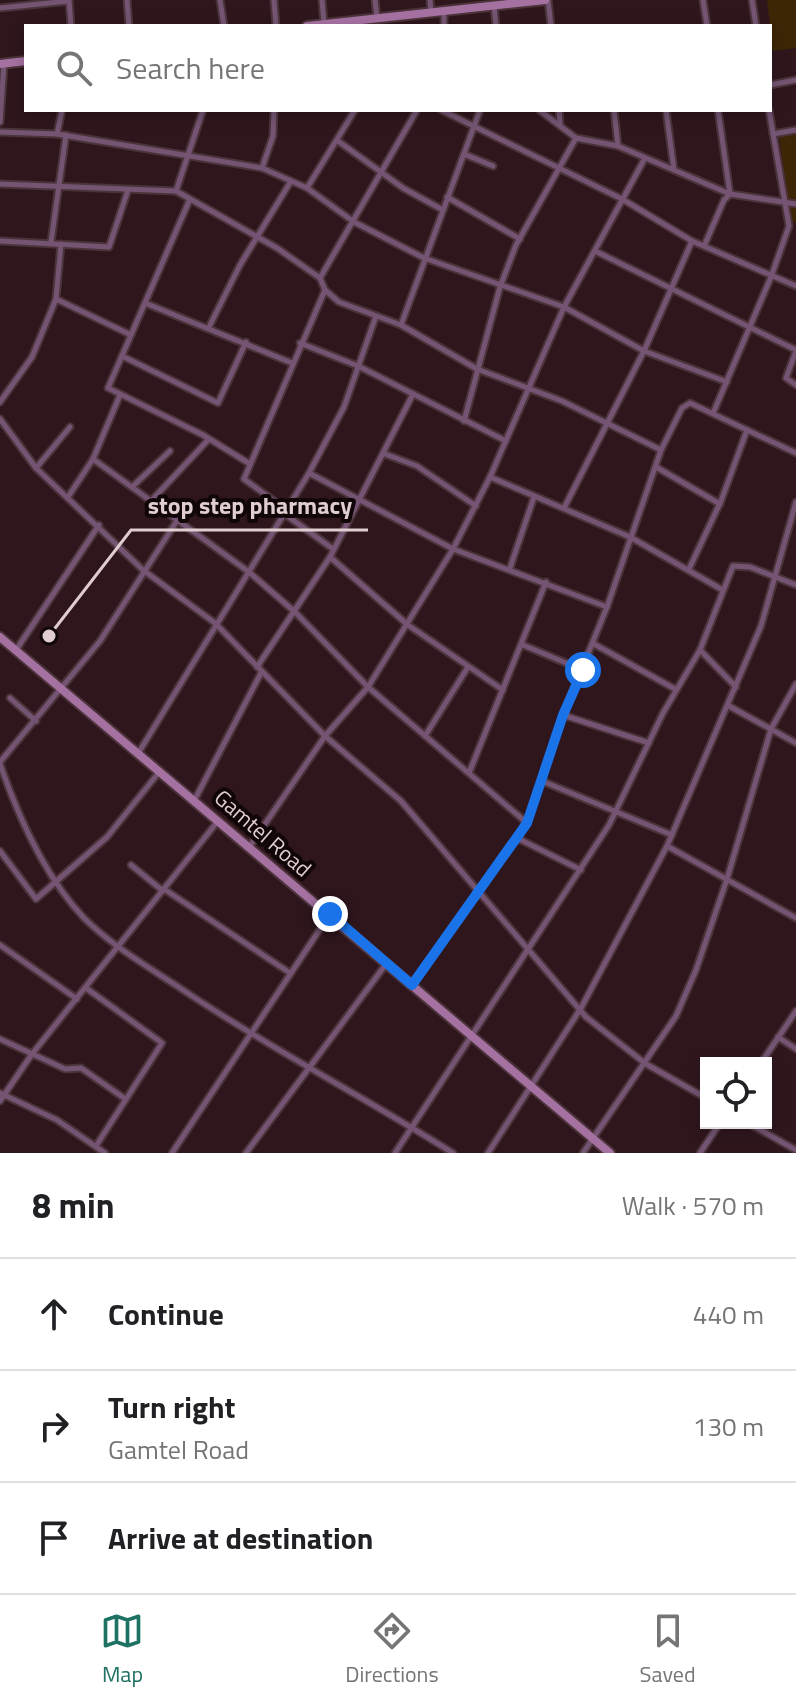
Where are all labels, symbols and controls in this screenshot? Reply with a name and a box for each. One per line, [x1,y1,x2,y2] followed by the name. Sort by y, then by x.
[24,24,772,112] search box
[116,45,265,91] text: Search here
[52,46,96,90] icon: search
[131,482,368,530] callout: stop step pharmacy
[148,487,352,523] text: stop step pharmacy
[565,652,601,688] route start
[207,781,319,885] street label: Gamtel Road
[312,896,348,932] route end
[700,1057,772,1129] map controls
[700,1057,772,1129] button: locate
[32,1179,115,1231] text: 8 min
[622,1186,764,1225] text: Walk · 570 m
[108,1291,224,1337] text: Continue
[32,1292,76,1336] icon: ahead
[693,1295,764,1334] text: 440 m
[108,1384,236,1430] text: Turn right
[32,1404,76,1448] icon: right
[693,1407,764,1446] text: 130 m
[108,1430,249,1469] text: Gamtel Road
[108,1515,373,1561] text: Arrive at destination
[32,1516,76,1560] icon: arrive
[100,1609,144,1691] tab: Map
[345,1609,439,1691] tab: Directions
[640,1609,696,1691] tab: Saved

